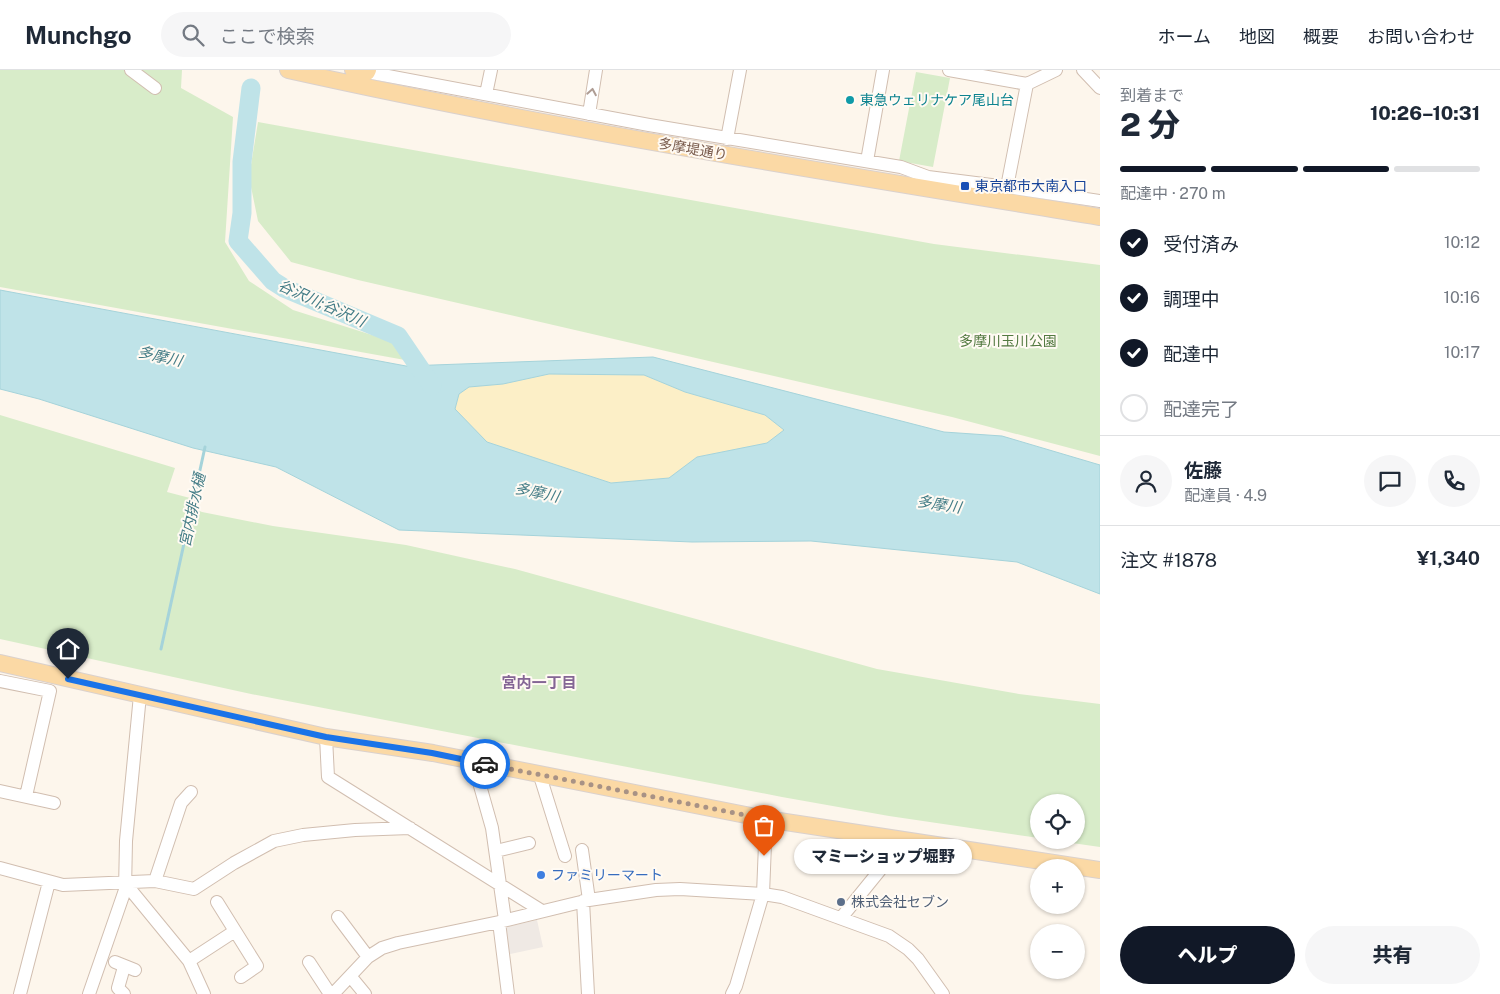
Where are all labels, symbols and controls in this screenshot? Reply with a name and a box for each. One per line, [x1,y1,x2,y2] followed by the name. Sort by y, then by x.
[161,12,511,57] search box
[25,21,131,49] text: Munchgo
[179,21,207,49] icon: search
[219,25,314,47] text: ここで検索
[1158,26,1211,47] text: ホーム
[1239,26,1275,47] text: 地図
[1303,26,1339,47] text: 概要
[1367,26,1475,47] text: お問い合わせ
[1120,86,1184,105] text: 到着まで
[587,88,597,96] one-way arrow
[860,92,1014,108] place label: 東急ウェリナケア尾山台
[844,94,856,106] marker: 東急ウェリナケア尾山台
[1370,102,1480,124] text: 10:26–10:31
[1120,106,1180,143] text: 2 分
[657,135,729,163] street label: 多摩堤通り
[975,178,1087,194] place label: 東京都市大南入口
[959,180,971,192] marker: 東京都市大南入口
[1120,184,1226,203] text: 配達中 · 270 m
[1120,229,1148,257] icon: check
[1163,233,1239,255] text: 受付済み
[1444,233,1480,252] text: 10:12
[276,276,370,331] water label: 谷沢川;谷沢川
[1120,284,1148,312] icon: check
[1163,288,1220,310] text: 調理中
[1444,288,1480,307] text: 10:16
[959,333,1057,349] park label: 多摩川玉川公園
[1120,339,1148,367] icon: check
[136,343,186,370] water label: 多摩川
[1163,343,1220,365] text: 配達中
[1444,343,1480,362] text: 10:17
[1163,398,1239,420] text: 配達完了
[1120,455,1172,507] button: person
[1364,455,1416,507] button: chat
[1428,455,1480,507] button: phone
[1184,459,1222,481] text: 佐藤
[176,470,209,548] water label: 宮内排水樋
[513,479,563,505] water label: 多摩川
[1184,486,1267,505] text: 配達員 · 4.9
[915,492,965,516] water label: 多摩川
[1417,547,1480,569] text: ¥1,340
[1120,549,1217,571] text: 注文 #1878
[47,628,89,679] pin
[54,635,82,663] icon: home
[501,674,577,691] district label: 宮内一丁目
[460,739,510,789] courier
[471,750,499,778] icon: car
[1030,794,1085,979] map controls
[1030,794,1085,849] button: locate
[743,805,785,856] pin
[750,812,778,840] icon: bag
[794,838,972,874] callout: マミーショップ堀野
[811,847,955,866] text: マミーショップ堀野
[1030,859,1085,914] button: +
[551,867,663,883] place label: ファミリーマート
[535,869,547,881] marker: ファミリーマート
[851,894,949,910] place label: 株式会社セブン
[835,896,847,908] marker: 株式会社セブン
[1030,924,1085,979] button: −
[1120,926,1295,984] button: ヘルプ
[1305,926,1480,984] button: 共有

